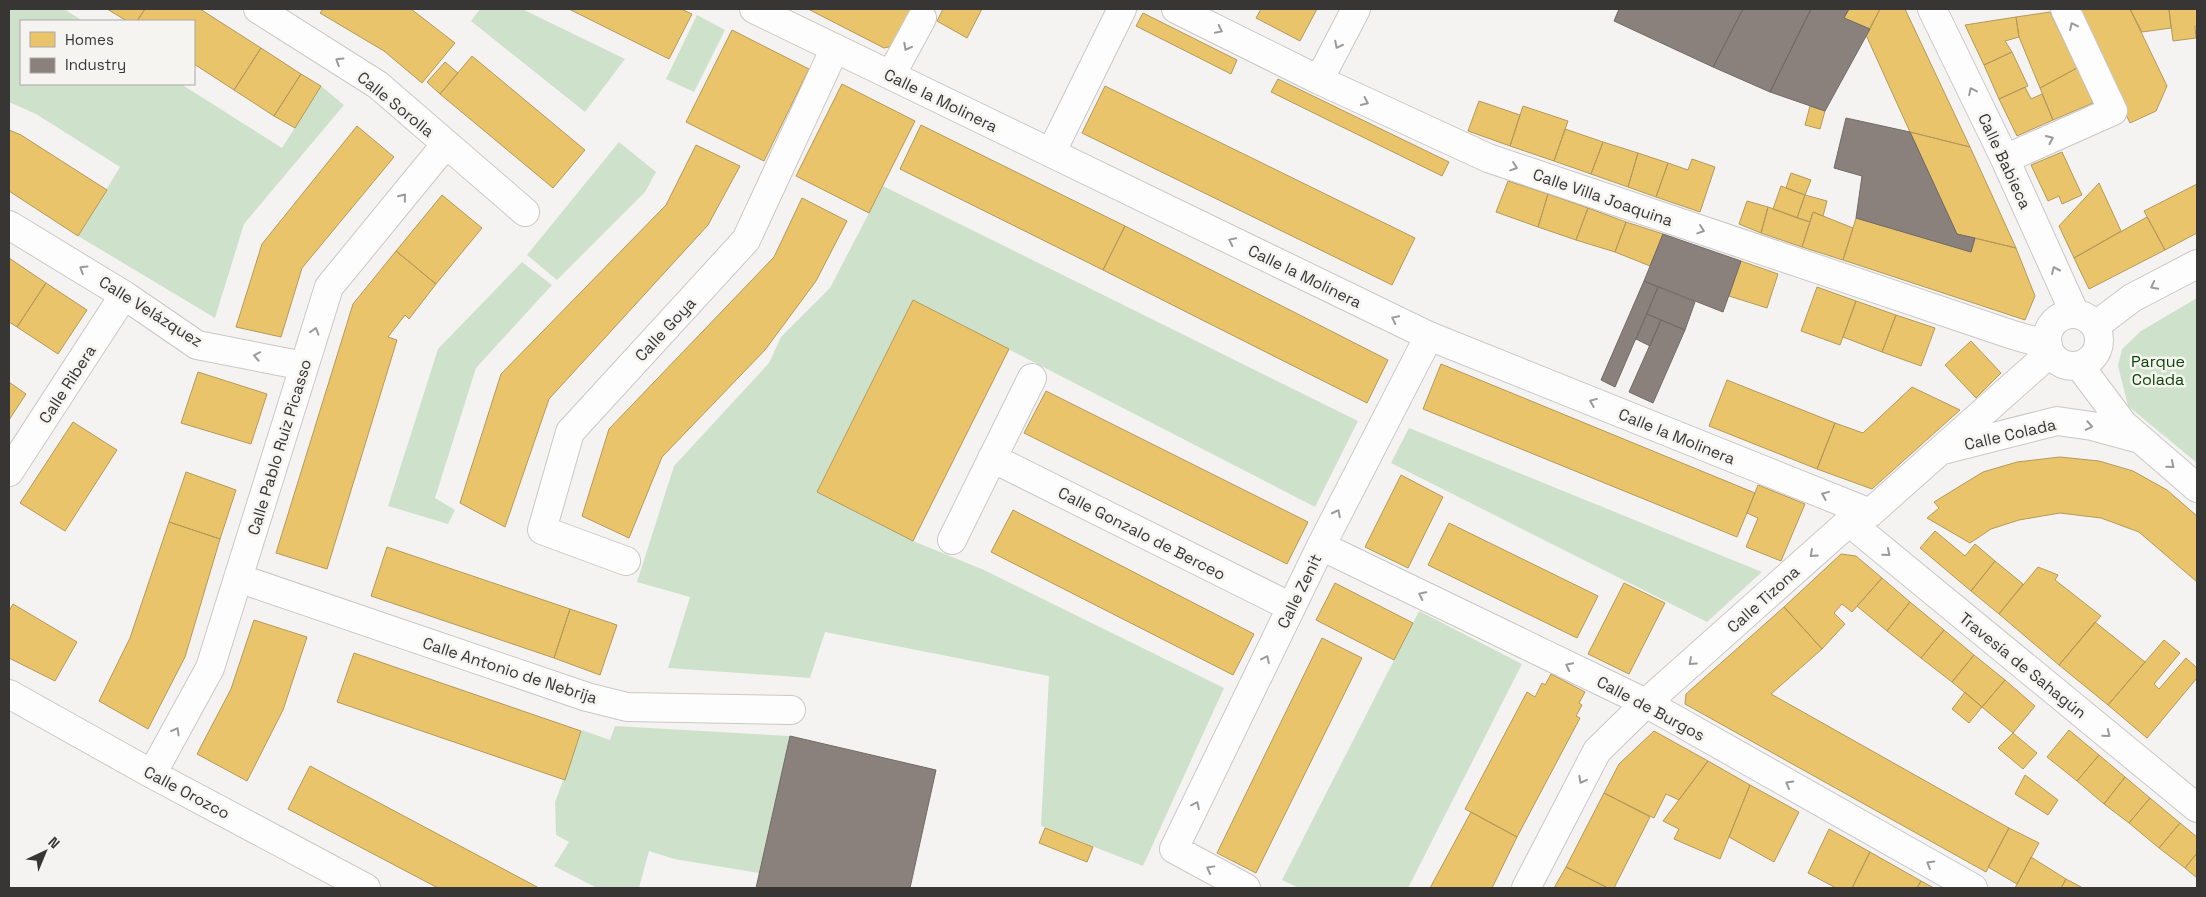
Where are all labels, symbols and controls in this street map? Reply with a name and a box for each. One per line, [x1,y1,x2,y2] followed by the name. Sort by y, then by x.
[20,20,195,85] legend
[2069,22,2079,31] one-way arrow
[1214,24,1223,34] one-way arrow
[65,30,114,49] text: Homes
[1334,39,1344,48] one-way arrow
[903,41,913,50] one-way arrow
[65,55,126,74] text: Industry
[336,57,345,67] one-way arrow
[880,64,1001,137] street label: Calle la Molinera
[353,67,439,142] street label: Calle Sorolla
[1968,87,1978,96] one-way arrow
[1360,95,1369,105] one-way arrow
[1973,110,2036,212] street label: Calle Babieca
[2045,135,2054,146] one-way arrow
[1509,161,1518,171] one-way arrow
[1530,164,1676,231] street label: Calle Villa Joaquina
[398,194,406,203] one-way arrow
[1697,224,1705,234] one-way arrow
[1229,237,1238,247] one-way arrow
[1244,240,1365,313] street label: Calle la Molinera
[80,266,89,275] one-way arrow
[2051,266,2062,275] one-way arrow
[95,271,206,352] street label: Calle Velázquez
[2150,280,2159,291] one-way arrow
[630,293,700,366] street label: Calle Goya
[1391,315,1400,325] one-way arrow
[310,327,320,335] one-way arrow
[34,341,101,428] street label: Calle Ribera
[2131,351,2185,390] park label: Parque Colada
[252,352,261,362] one-way arrow
[243,357,316,538] street label: Calle Pablo Ruiz Picasso
[1589,398,1598,408] one-way arrow
[1615,404,1738,469] street label: Calle la Molinera
[1962,414,2058,455] street label: Calle Colada
[2085,420,2093,430] one-way arrow
[2165,460,2174,469] one-way arrow
[1055,482,1229,585] street label: Calle Gonzalo de Berceo
[1821,491,1830,501] one-way arrow
[1331,509,1341,518] one-way arrow
[1881,547,1890,555] one-way arrow
[1810,548,1819,557] one-way arrow
[1272,550,1327,632] street label: Calle Zenit
[1723,561,1804,637] street label: Calle Tizona
[1419,591,1428,601] one-way arrow
[1955,608,2091,723] street label: Travesía de Sahagún
[420,632,600,709] street label: Calle Antonio de Nebrija
[1260,655,1270,664] one-way arrow
[1688,656,1697,665] one-way arrow
[1565,662,1574,672] one-way arrow
[1593,671,1708,746] street label: Calle de Burgos
[170,727,180,736] one-way arrow
[2101,728,2110,736] one-way arrow
[140,761,233,824] street label: Calle Orozco
[1578,775,1588,784] one-way arrow
[1785,780,1794,790] one-way arrow
[1189,801,1200,810] one-way arrow
[20,827,70,877] north arrow
[44,833,64,852] text: N
[1927,861,1936,871] one-way arrow
[1206,865,1215,875] one-way arrow

